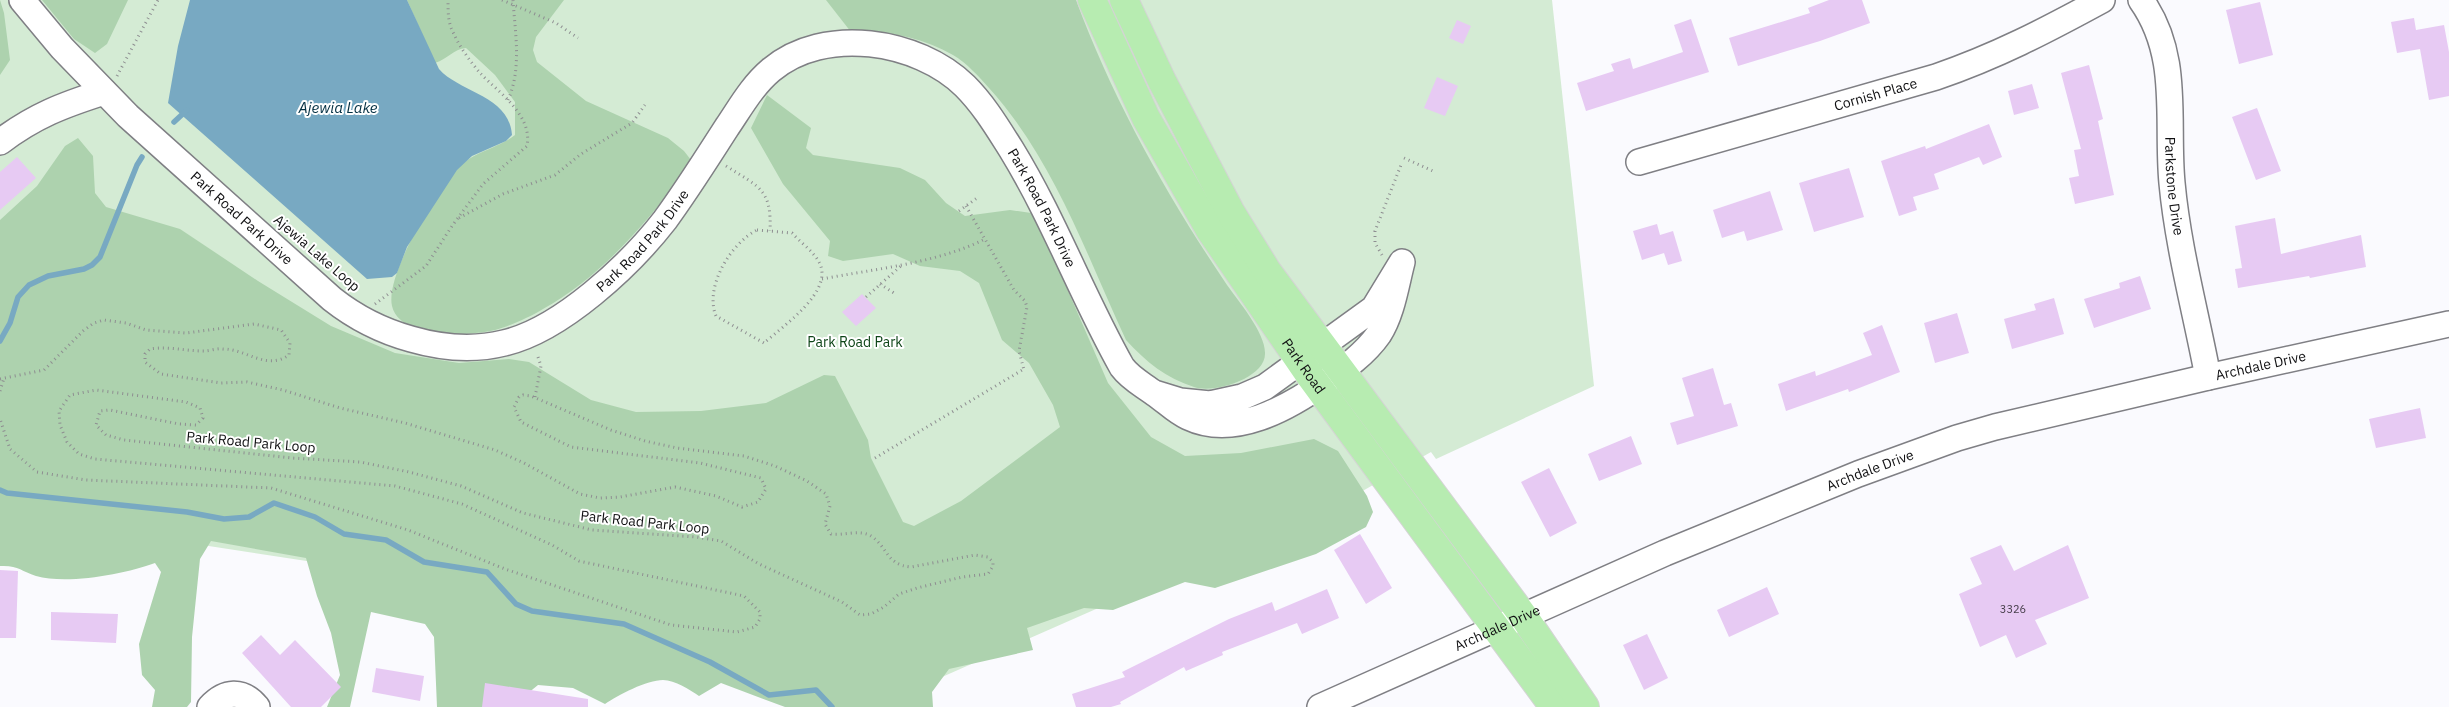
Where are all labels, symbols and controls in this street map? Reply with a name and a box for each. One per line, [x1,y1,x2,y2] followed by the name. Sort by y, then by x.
[1832,74,1919,115] street label: Cornish Place
[297,98,378,117] water label: Ajewia Lake
[2161,137,2188,237] street label: Parkstone Drive
[1004,145,1080,270] street label: Park Road Park Drive
[187,167,297,269] street label: Park Road Park Drive
[592,186,693,296] street label: Park Road Park Drive
[270,211,364,295] street label: Ajewia Lake Loop
[807,333,903,351] park label: Park Road Park
[1278,335,1329,397] street label: Park Road
[2214,347,2308,384] street label: Archdale Drive
[186,427,316,457] street label: Park Road Park Loop
[1824,445,1916,495] street label: Archdale Drive
[580,506,710,538] street label: Park Road Park Loop
[1451,601,1543,655] street label: Archdale Drive
[2000,602,2026,616] house number: 3326

